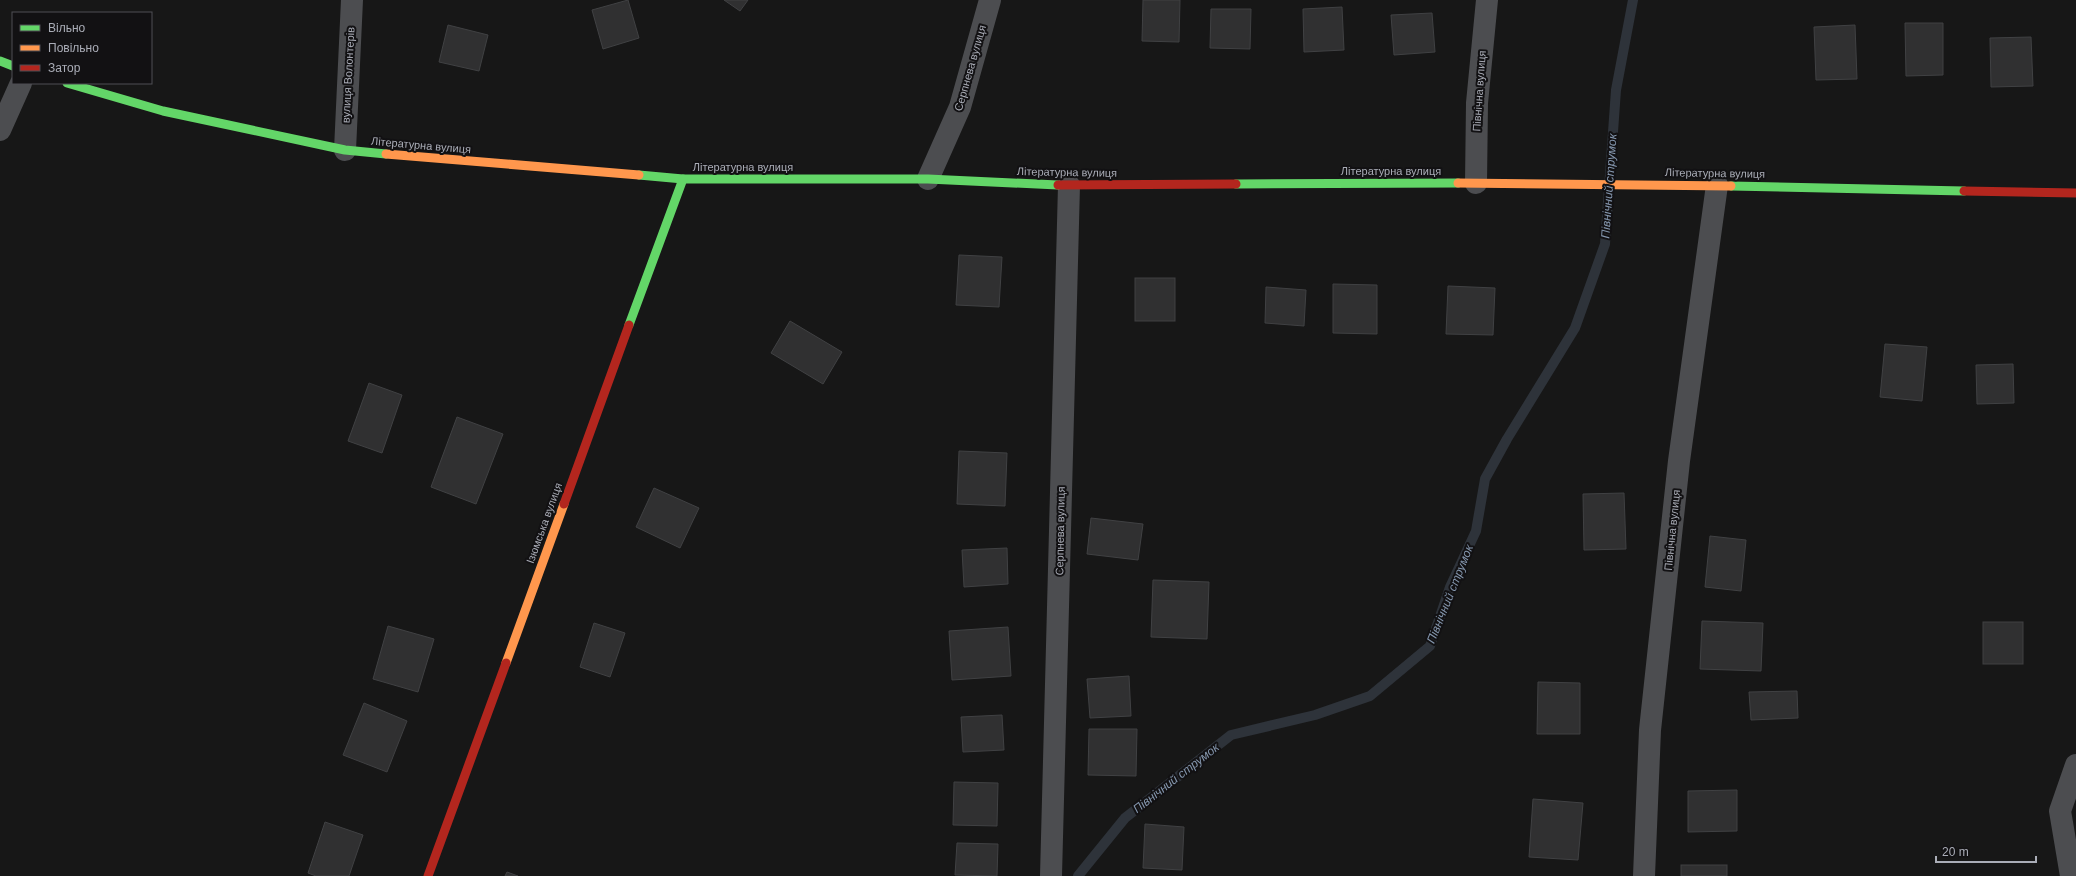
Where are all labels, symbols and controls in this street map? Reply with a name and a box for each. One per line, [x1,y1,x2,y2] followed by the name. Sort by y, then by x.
[12,12,152,84] legend
[48,21,86,35] text: Вільно
[952,24,988,112] street label: Серпнева вулиця
[339,27,357,123] street label: вулиця Волонтерів
[48,41,99,55] text: Повільно
[1470,50,1488,132] street label: Північна вулиця
[48,61,81,75] text: Затор
[1598,132,1620,239] water label: Північний струмок
[371,135,472,155] street label: Літературна вулиця
[693,161,793,173] street label: Літературна вулиця
[1017,165,1117,179] street label: Літературна вулиця
[1341,165,1441,177] street label: Літературна вулиця
[1665,166,1765,180] street label: Літературна вулиця
[524,481,564,565] street label: Ізюмська вулиця
[1053,486,1067,576] street label: Серпнева вулиця
[1662,489,1682,571] street label: Північна вулиця
[1424,541,1477,645] water label: Північний струмок
[1130,739,1223,816] water label: Північний струмок
[1936,838,2036,864] scale bar
[1942,845,1969,859] text: 20 m

